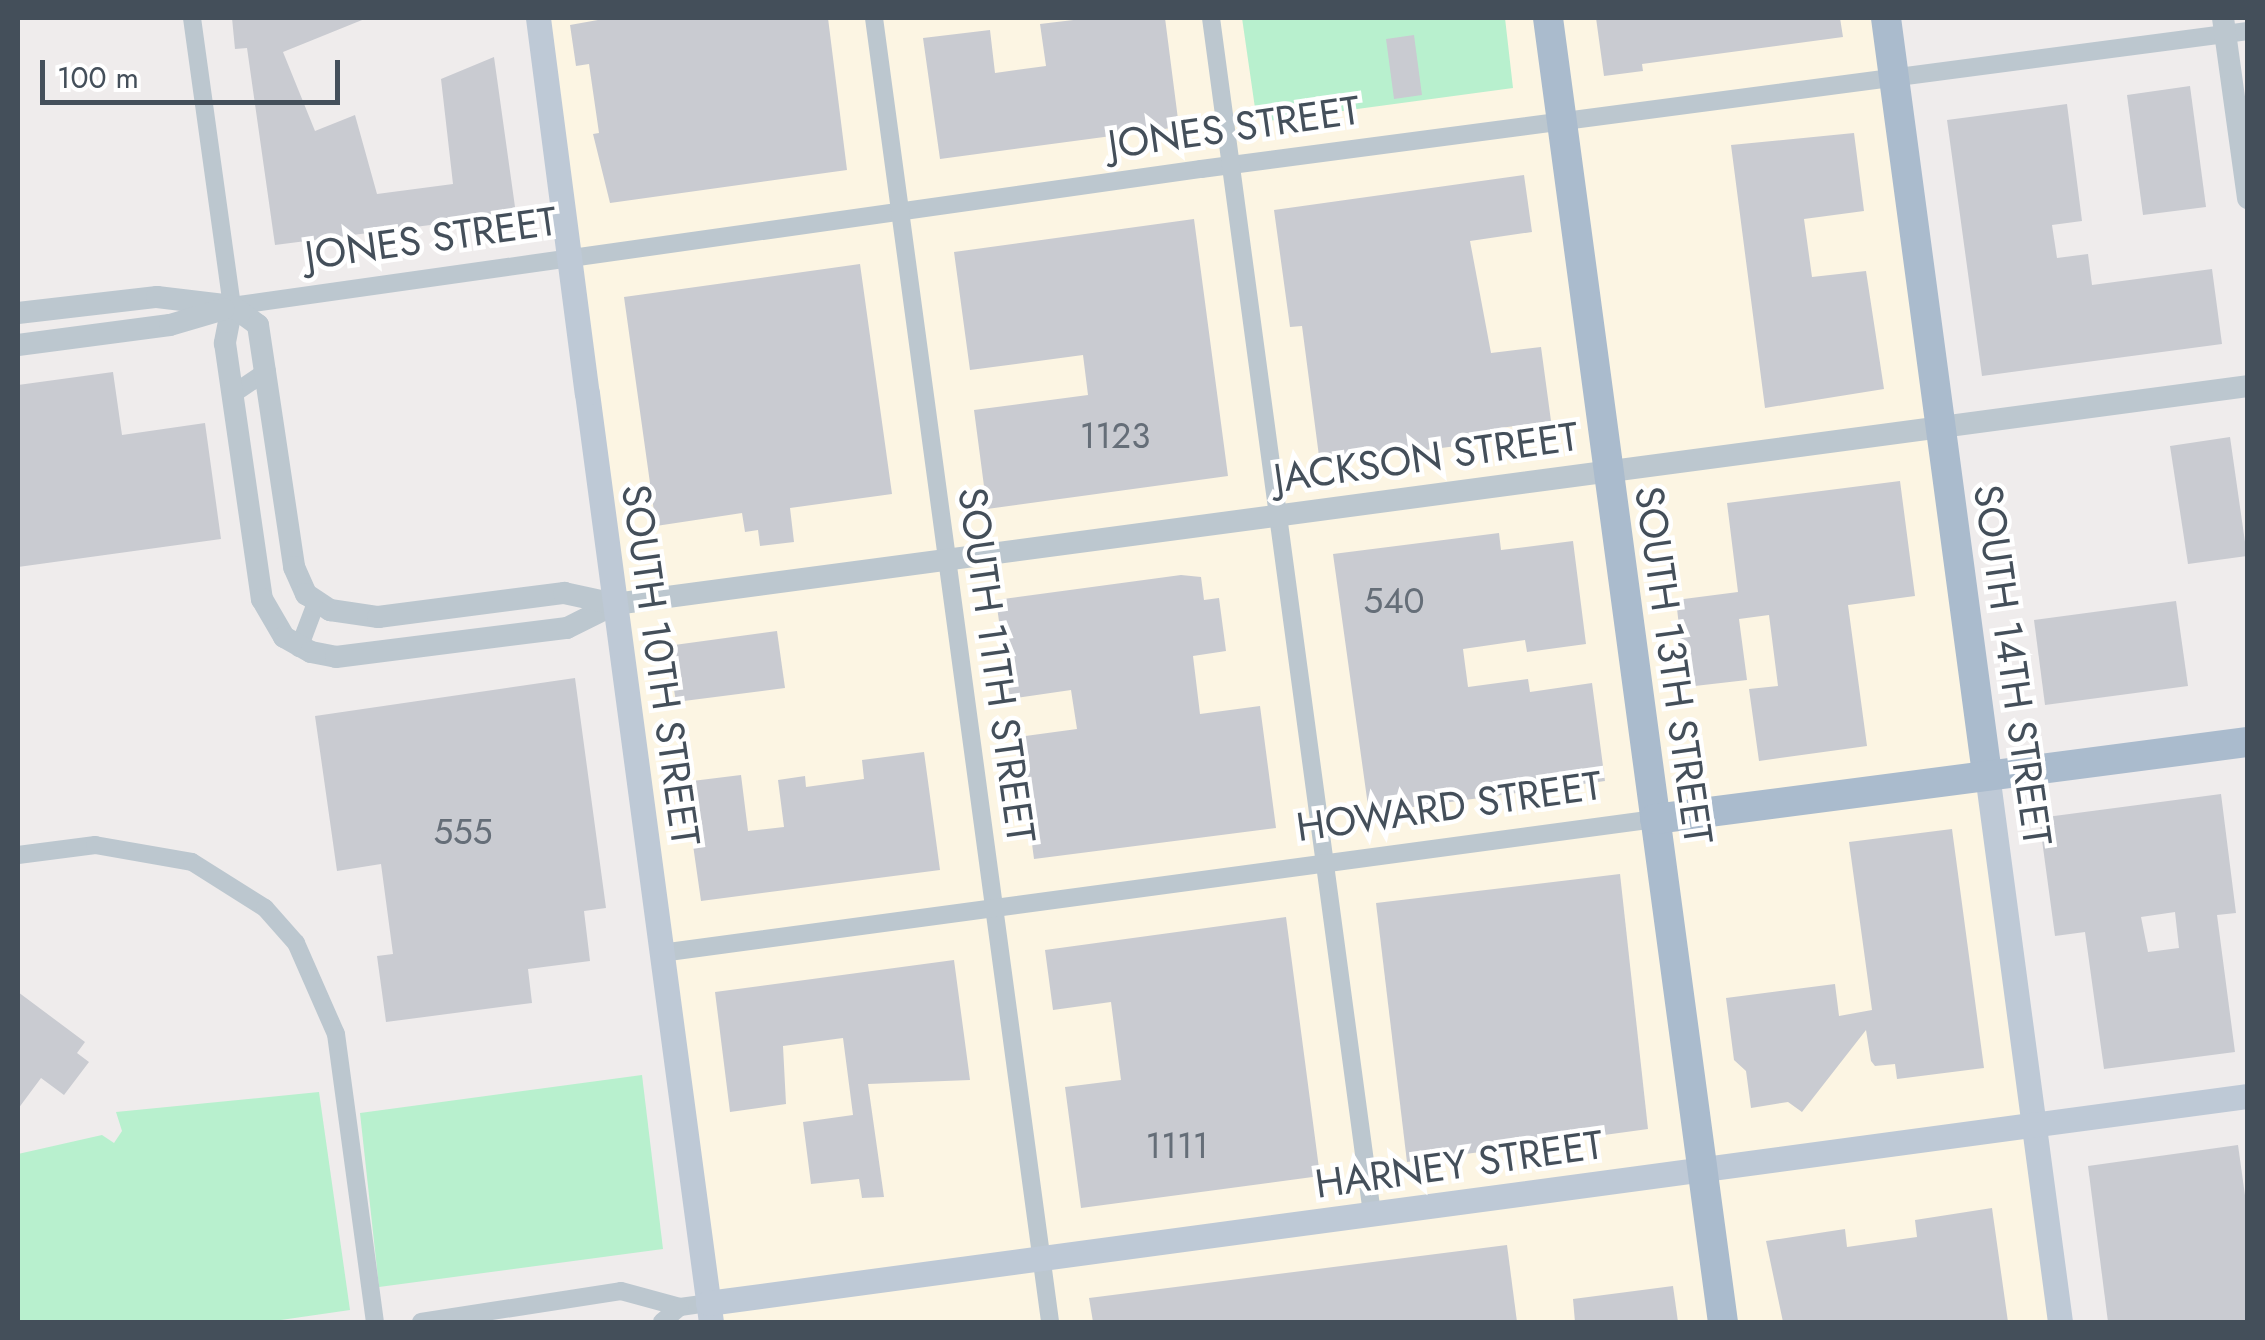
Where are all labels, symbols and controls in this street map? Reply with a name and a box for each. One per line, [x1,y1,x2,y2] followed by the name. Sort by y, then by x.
[45,40,345,102] scale bar
[57,56,139,99] text: 100 m
[1105,86,1363,168] street label: JONES STREET
[302,197,560,279] street label: JONES STREET
[1271,412,1581,502] street label: JACKSON STREET
[1080,415,1150,457] house number: 1123
[612,481,710,849] street label: SOUTH 10TH STREET
[1964,482,2062,848] street label: SOUTH 14TH STREET
[1625,483,1723,847] street label: SOUTH 13TH STREET
[948,484,1046,846] street label: SOUTH 11TH STREET
[1363,580,1425,622] house number: 540
[1293,761,1605,851] street label: HOWARD STREET
[433,811,493,853] house number: 555
[1312,1120,1606,1208] street label: HARNEY STREET
[1146,1125,1208,1167] house number: 1111

